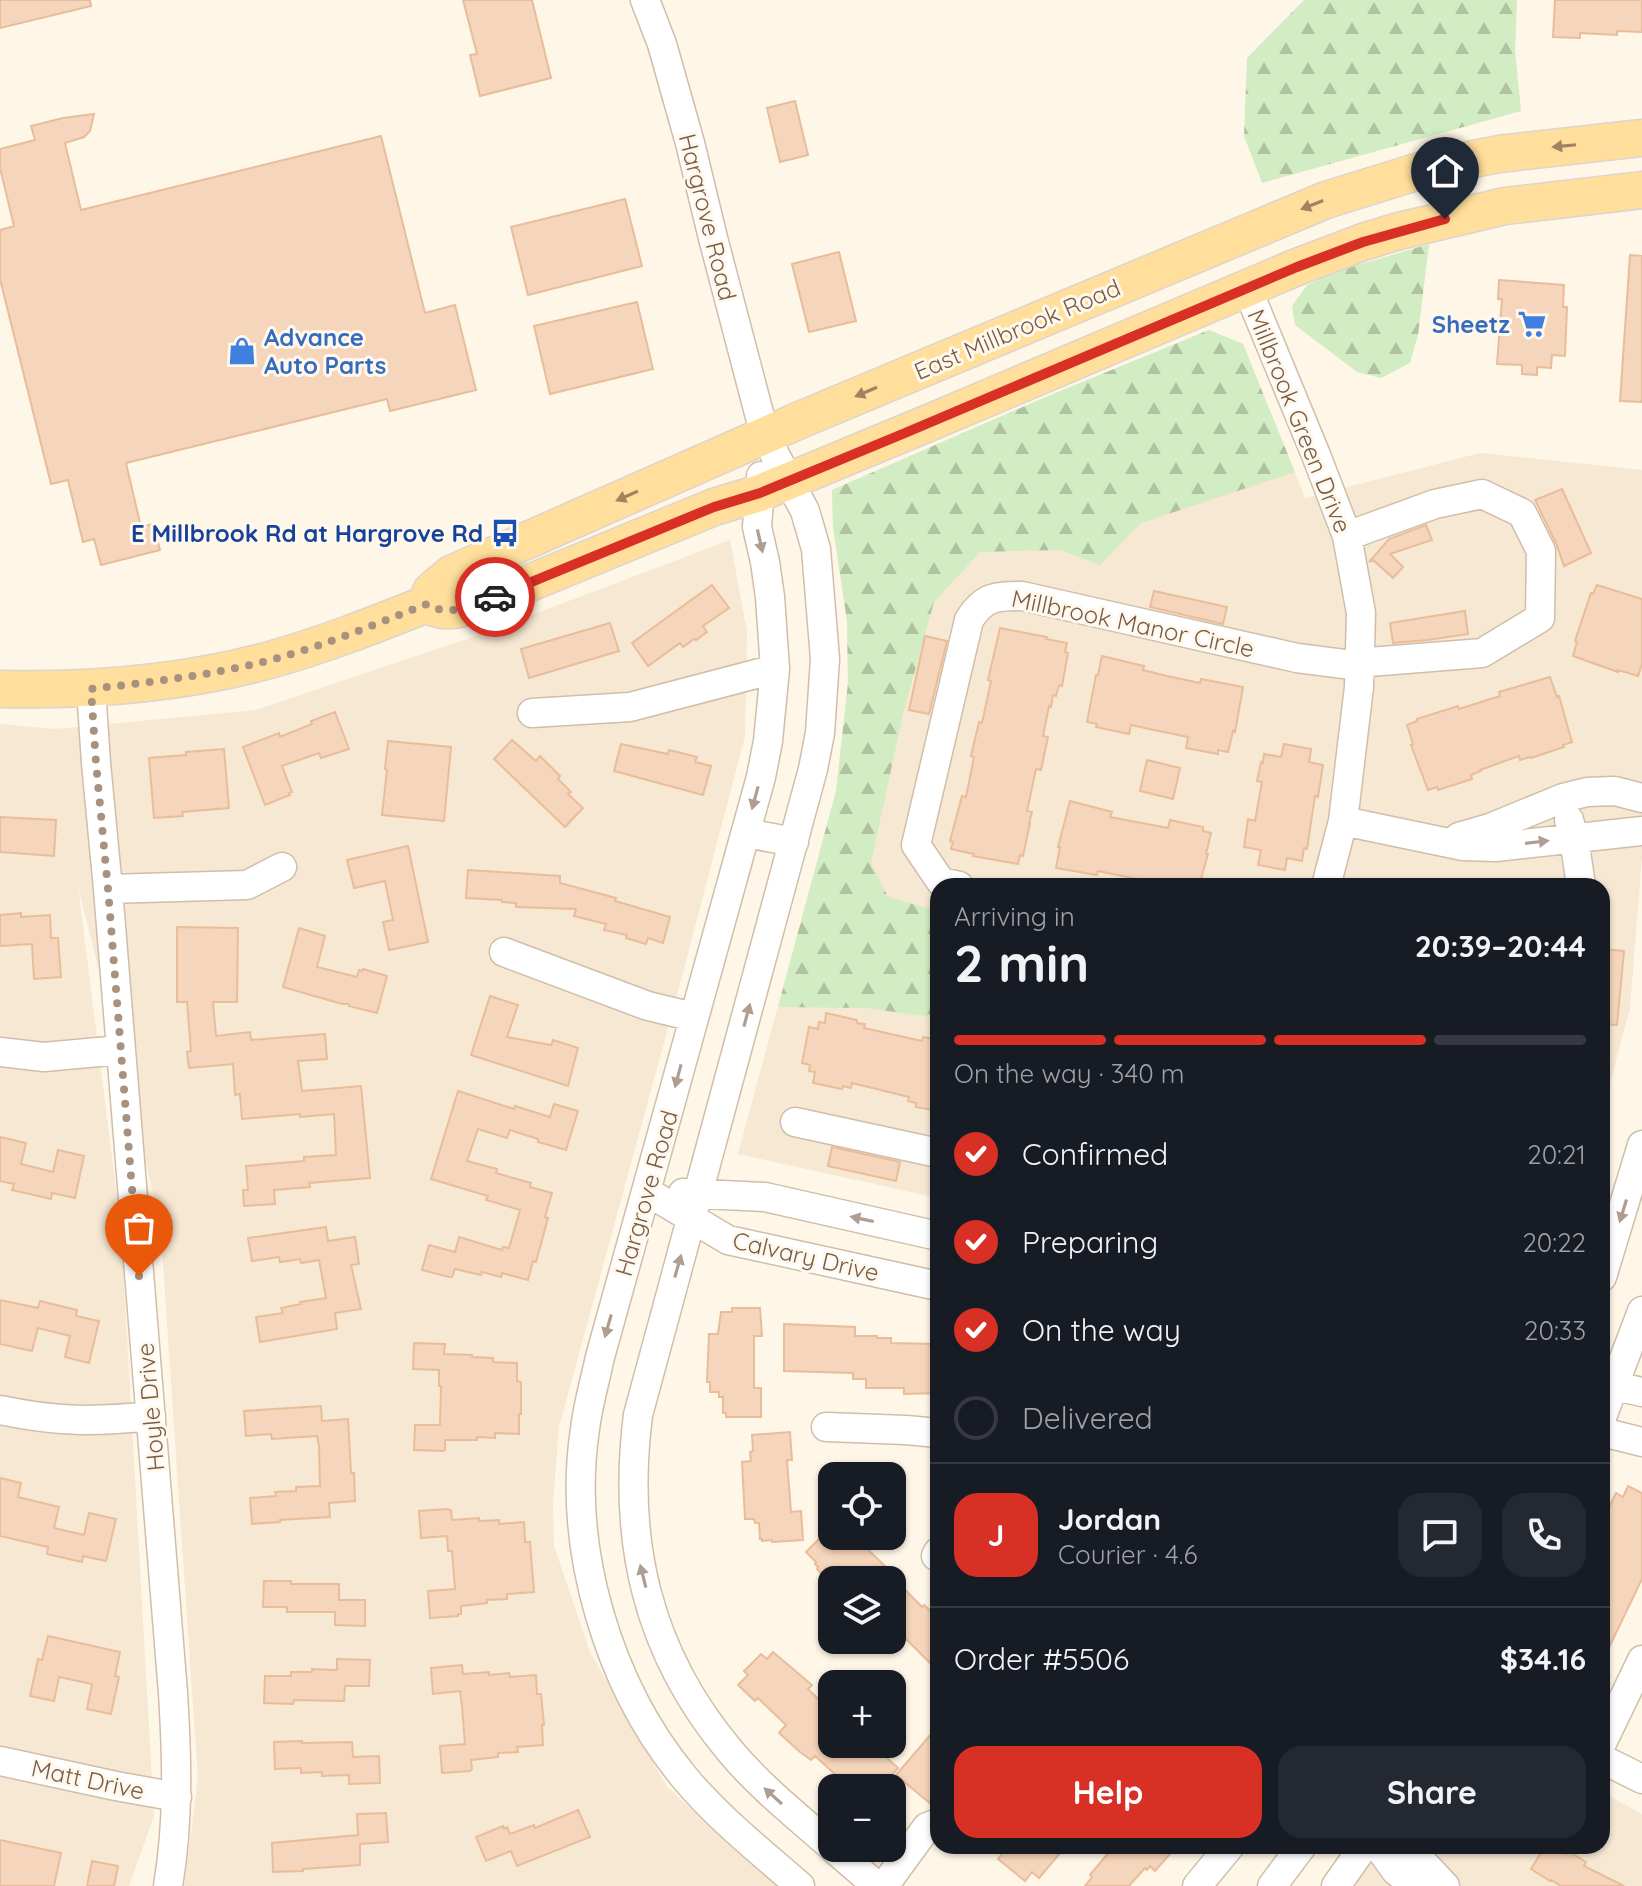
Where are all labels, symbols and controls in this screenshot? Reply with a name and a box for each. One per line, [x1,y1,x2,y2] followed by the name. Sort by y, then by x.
[673,130,743,304] street label: Hargrove Road
[1411,137,1479,219] pin
[1551,139,1576,152] one-way arrow
[1423,149,1467,193] icon: home
[1300,199,1324,212] one-way arrow
[909,272,1125,386] street label: East Millbrook Road
[1241,305,1359,537] street label: Millbrook Green Drive
[1432,309,1510,339] place label: Sheetz
[1517,309,1547,339] supermarket icon: Sheetz
[264,322,386,380] place label: Advance Auto Parts
[227,336,257,366] shop icon: Advance Auto Parts
[854,386,878,399] one-way arrow
[615,489,639,502] one-way arrow
[131,518,483,548] place label: E Millbrook Rd at Hargrove Rd
[490,518,520,548] bus stop icon: E Millbrook Rd at Hargrove Rd
[754,529,767,554] one-way arrow
[455,557,535,637] courier
[473,575,517,619] icon: car
[1009,583,1257,663] street label: Millbrook Manor Circle
[749,786,761,811] one-way arrow
[1525,835,1550,848] one-way arrow
[954,900,1075,933] text: Arriving in
[1415,927,1586,965] text: 20:39–20:44
[954,930,1089,995] text: 2 min
[741,1003,753,1028] one-way arrow
[954,1057,1184,1090] text: On the way · 340 m
[671,1064,684,1088] one-way arrow
[608,1107,684,1279] street label: Hargrove Road
[954,1132,998,1176] icon: check
[1022,1135,1168,1173] text: Confirmed
[1527,1138,1586,1171] text: 20:21
[105,1194,173,1276] pin
[1616,1200,1629,1224] one-way arrow
[117,1206,161,1250] icon: bag
[849,1212,874,1225] one-way arrow
[954,1220,998,1264] icon: check
[1022,1223,1158,1261] text: Preparing
[730,1225,882,1287] street label: Calvary Drive
[1522,1226,1586,1259] text: 20:22
[673,1254,685,1279] one-way arrow
[954,1308,998,1352] icon: check
[1022,1311,1181,1349] text: On the way
[602,1314,614,1339] one-way arrow
[1524,1314,1586,1347] text: 20:33
[129,1342,171,1472] street label: Hoyle Drive
[1022,1399,1153,1437] text: Delivered
[818,1462,906,1862] map controls
[818,1462,906,1550] button: locate
[1398,1493,1482,1577] button: chat
[1502,1493,1586,1577] button: phone
[1058,1500,1161,1538] text: Jordan
[988,1516,1004,1554] text: J
[1058,1538,1197,1571] text: Courier · 4.6
[636,1563,649,1588] one-way arrow
[818,1566,906,1654] button: layers
[954,1640,1129,1678] text: Order #5506
[1500,1640,1586,1678] text: $34.16
[818,1670,906,1758] button: +
[954,1746,1262,1838] button: Help
[1278,1746,1586,1838] button: Share
[29,1752,147,1806] street label: Matt Drive
[818,1774,906,1862] button: −
[764,1787,783,1805] one-way arrow

